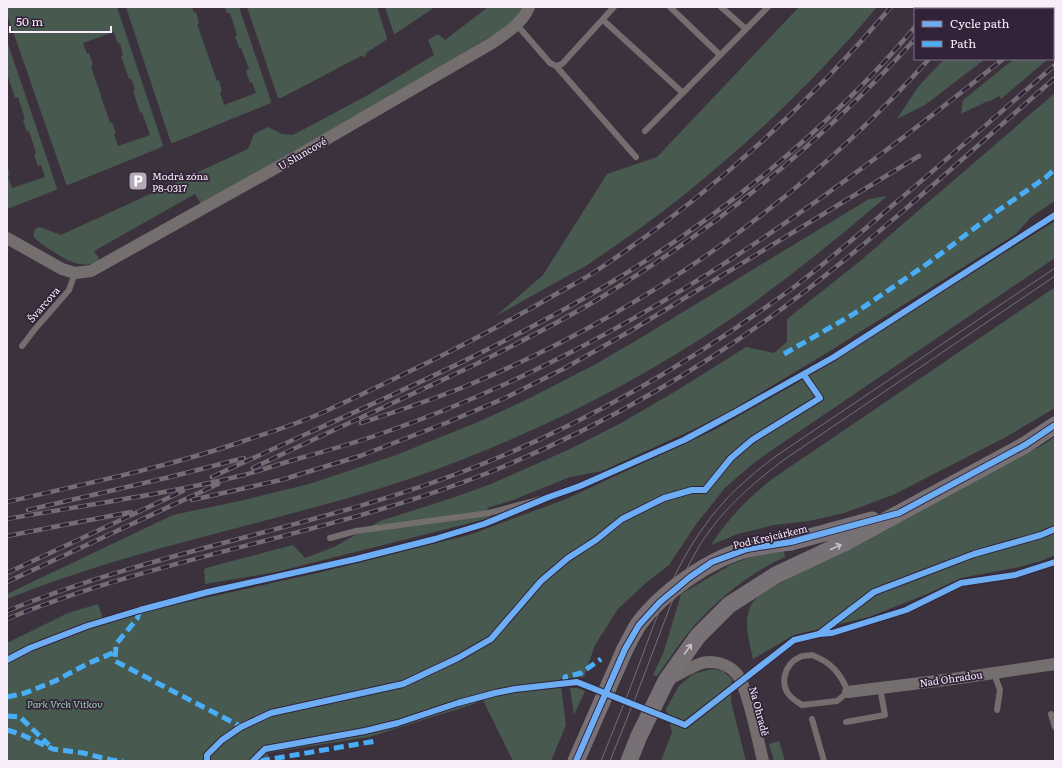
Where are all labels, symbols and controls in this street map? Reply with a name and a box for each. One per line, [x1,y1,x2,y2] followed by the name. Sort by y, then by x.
[10,8,111,34] scale bar
[914,8,1054,60] legend
[16,12,43,30] text: 50 m
[950,14,1010,32] text: Cycle path
[950,34,976,52] text: Path
[275,133,329,173] street label: U Sluncové
[152,168,209,195] place label: Modrá zóna P8-0317
[127,170,149,192] parking icon: Modrá zóna P8-0317
[23,282,63,325] street label: Švarcova
[731,520,809,552] street label: Pod Krejcárkem
[830,543,842,550] one-way arrow
[684,644,692,655] one-way arrow
[918,666,984,690] street label: Nad Ohradou
[746,685,774,737] street label: Na Ohradě
[27,696,103,711] park label: Park Vrch Vítkov

